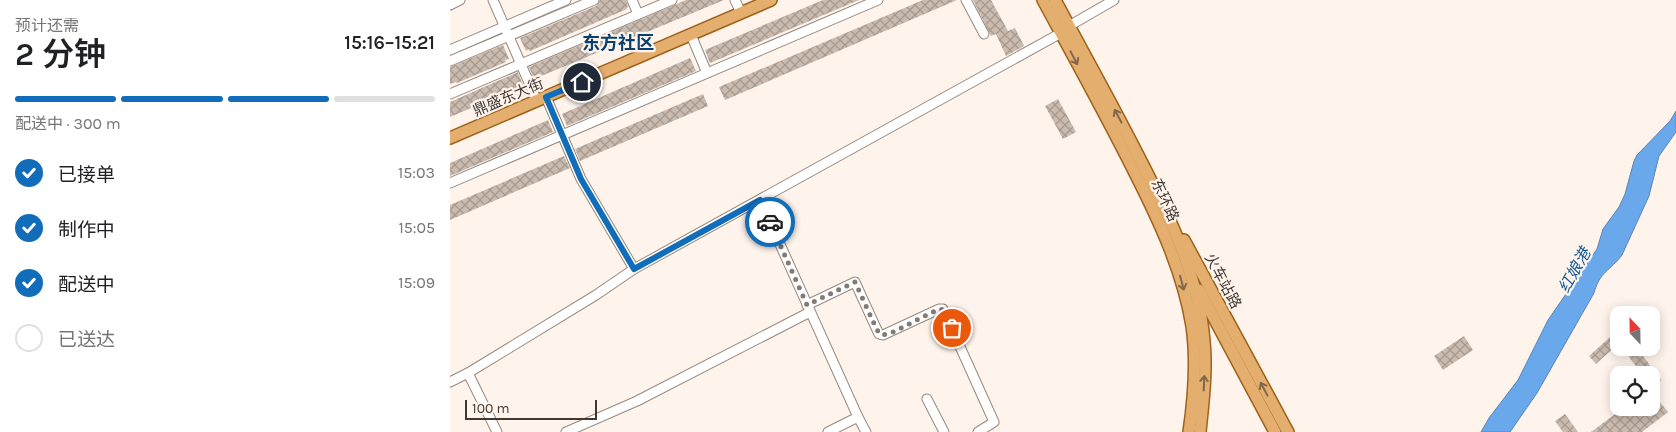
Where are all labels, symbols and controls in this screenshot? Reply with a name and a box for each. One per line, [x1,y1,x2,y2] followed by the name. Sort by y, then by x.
[15,16,79,35] text: 预计还需
[344,32,435,54] text: 15:16–15:21
[582,32,654,54] district label: 东方社区
[15,36,106,73] text: 2 分钟
[1070,51,1080,65] one-way arrow
[561,61,603,103] pin
[568,68,596,96] icon: home
[470,74,546,120] street label: 鼎盛东大街
[1112,110,1122,124] one-way arrow
[15,114,121,133] text: 配送中 · 300 m
[15,159,43,187] icon: check
[398,163,435,182] text: 15:03
[58,164,115,186] text: 已接单
[1147,176,1183,224] street label: 东环路
[745,197,795,247] courier
[756,208,784,236] icon: car
[15,214,43,242] icon: check
[398,218,435,237] text: 15:05
[58,219,115,241] text: 制作中
[1554,243,1595,296] water label: 红娘港
[1201,250,1245,312] street label: 火车站路
[15,269,43,297] icon: check
[398,273,435,292] text: 15:09
[58,274,115,296] text: 配送中
[1178,275,1188,291] one-way arrow
[1610,306,1660,356] north arrow
[1610,306,1660,416] map controls
[931,307,973,349] pin
[938,314,966,342] icon: bag
[58,329,115,351] text: 已送达
[1610,366,1660,416] button: locate
[1199,376,1209,392] one-way arrow
[1259,382,1269,397] one-way arrow
[465,397,598,420] scale bar
[472,400,510,417] text: 100 m

